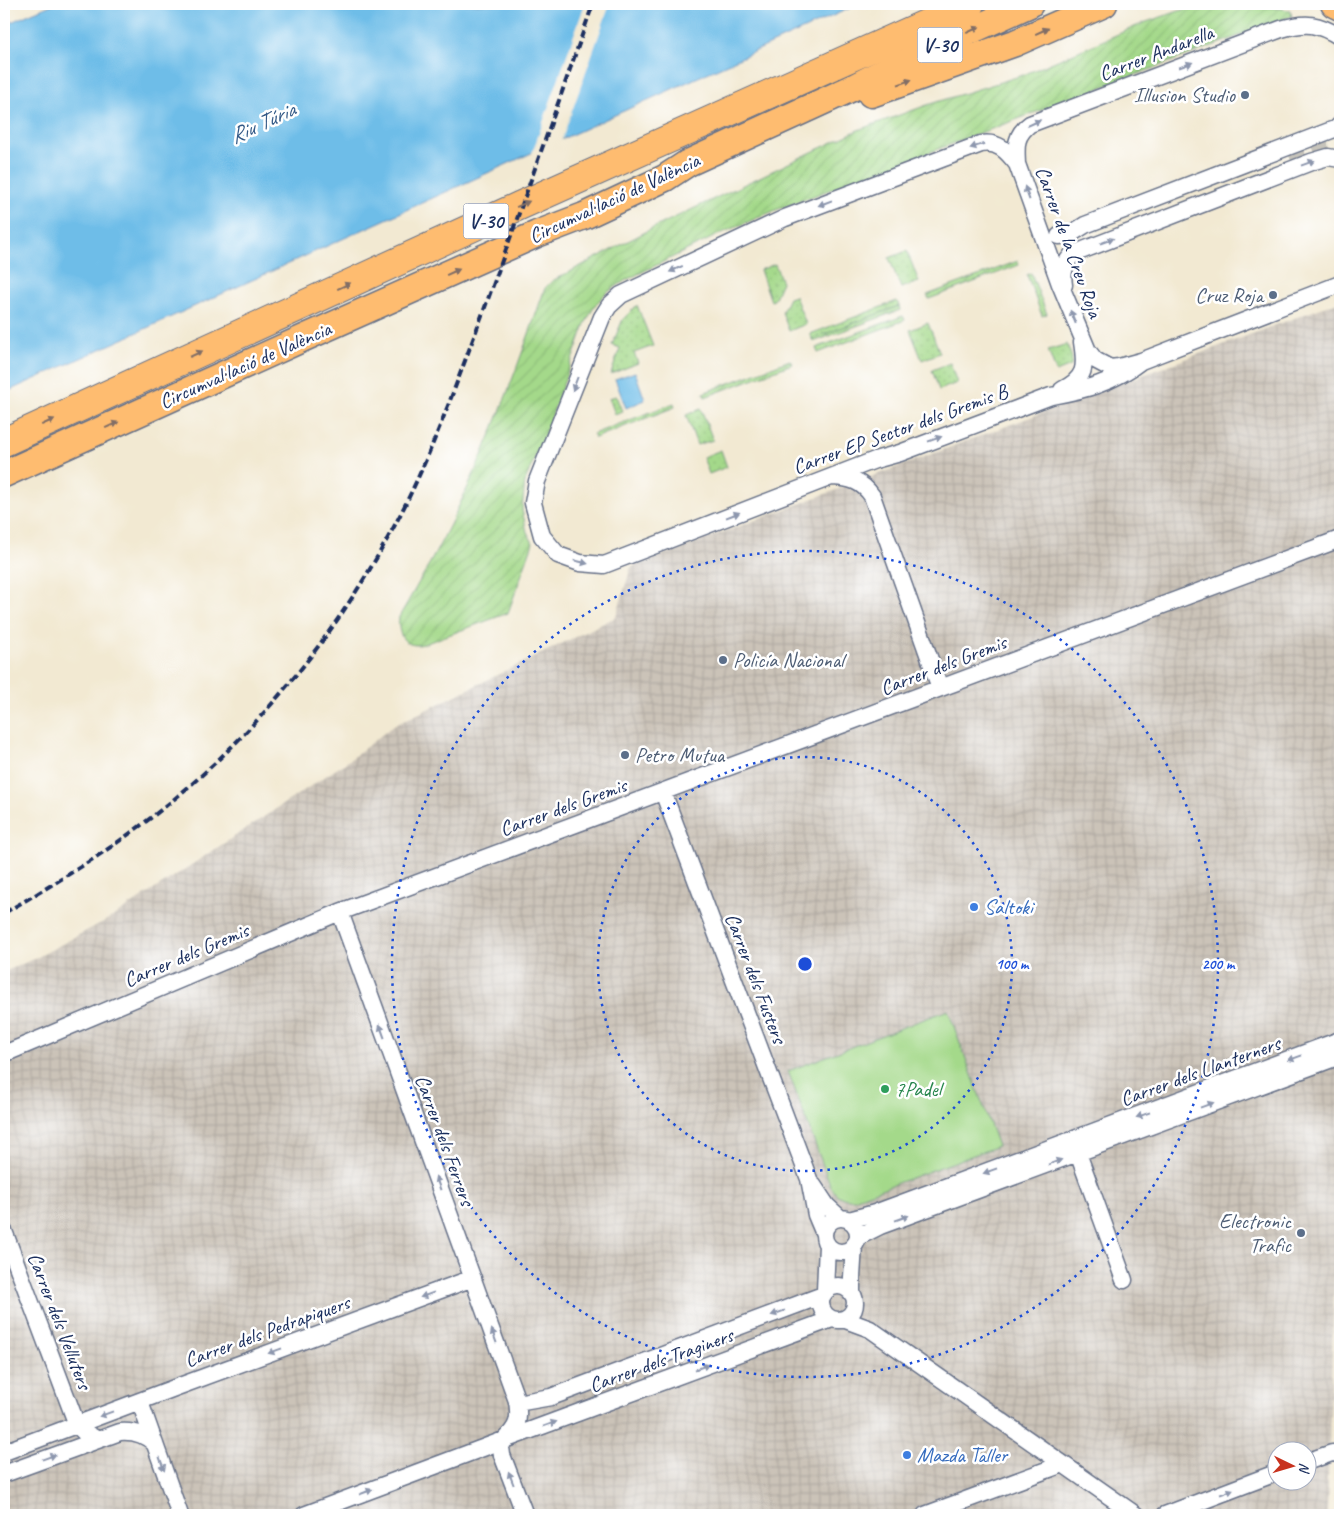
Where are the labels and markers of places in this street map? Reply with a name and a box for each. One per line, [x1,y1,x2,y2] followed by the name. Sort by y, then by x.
[1134,82,1237,108] place label: Illusion Studio
[1239,89,1251,101] marker: Illusion Studio
[1195,282,1265,308] place label: Cruz Roja
[1267,289,1279,301] marker: Cruz Roja
[733,647,847,673] place label: Policía Nacional
[717,654,729,666] marker: Policía Nacional
[635,742,726,768] place label: Petro Mutua
[619,749,631,761] marker: Petro Mutua
[984,894,1036,920] place label: Saltoki
[968,901,980,913] marker: Saltoki
[796,955,814,973] centre of rings
[895,1076,945,1102] place label: 7Padel
[879,1083,891,1095] marker: 7Padel
[1219,1208,1293,1258] place label: Electronic Trafic
[1295,1227,1307,1239] marker: Electronic Trafic
[917,1442,1009,1468] place label: Mazda Taller
[901,1449,913,1461] marker: Mazda Taller

